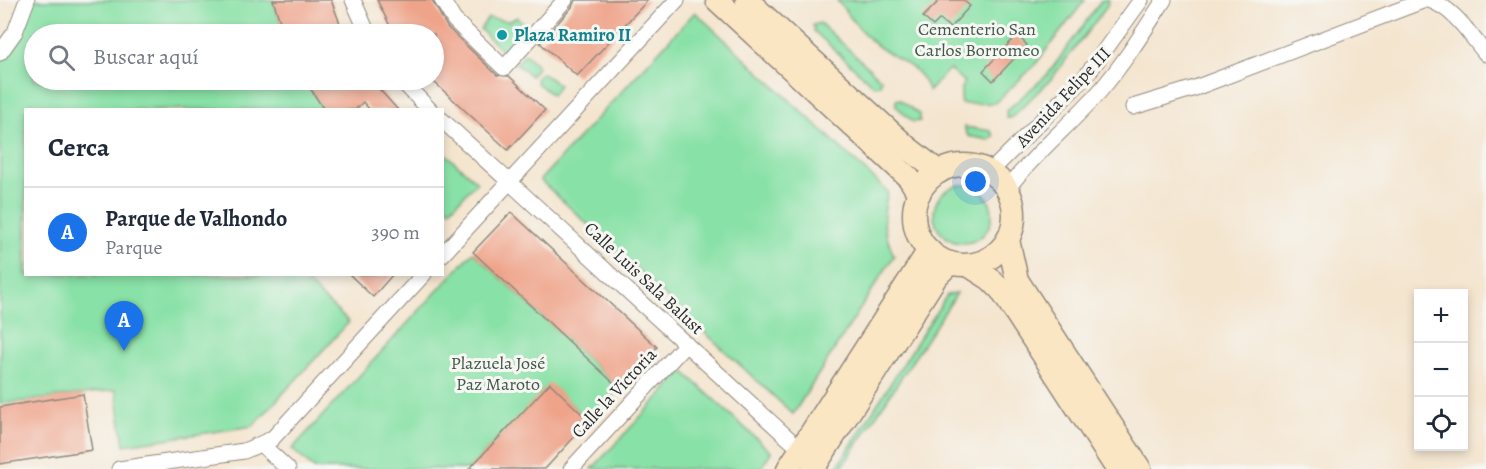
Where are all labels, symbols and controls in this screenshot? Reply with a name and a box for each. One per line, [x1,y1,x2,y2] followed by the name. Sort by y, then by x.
[915,17,1039,62] park label: Cementerio San Carlos Borromeo
[514,23,631,47] place label: Plaza Ramiro II
[24,24,444,90] search box
[495,28,509,42] marker: Plaza Ramiro II
[45,41,78,74] icon: search
[93,42,199,72] text: Buscar aquí
[1010,42,1116,153] street label: Avenida Felipe III
[48,130,110,165] text: Cerca
[961,167,990,196] your location
[105,204,287,234] text: Parque de Valhondo
[579,216,709,340] street label: Calle Luis Sala Balust
[61,219,74,246] text: A
[371,219,420,246] text: 390 m
[105,234,163,261] text: Parque
[1414,289,1468,451] map controls
[1414,289,1468,343] button: +
[104,302,144,351] pin: A
[566,342,662,443] street label: Calle la Victoria
[1414,343,1468,397] button: −
[451,351,545,396] park label: Plazuela José Paz Maroto
[1414,397,1468,451] button: locate

